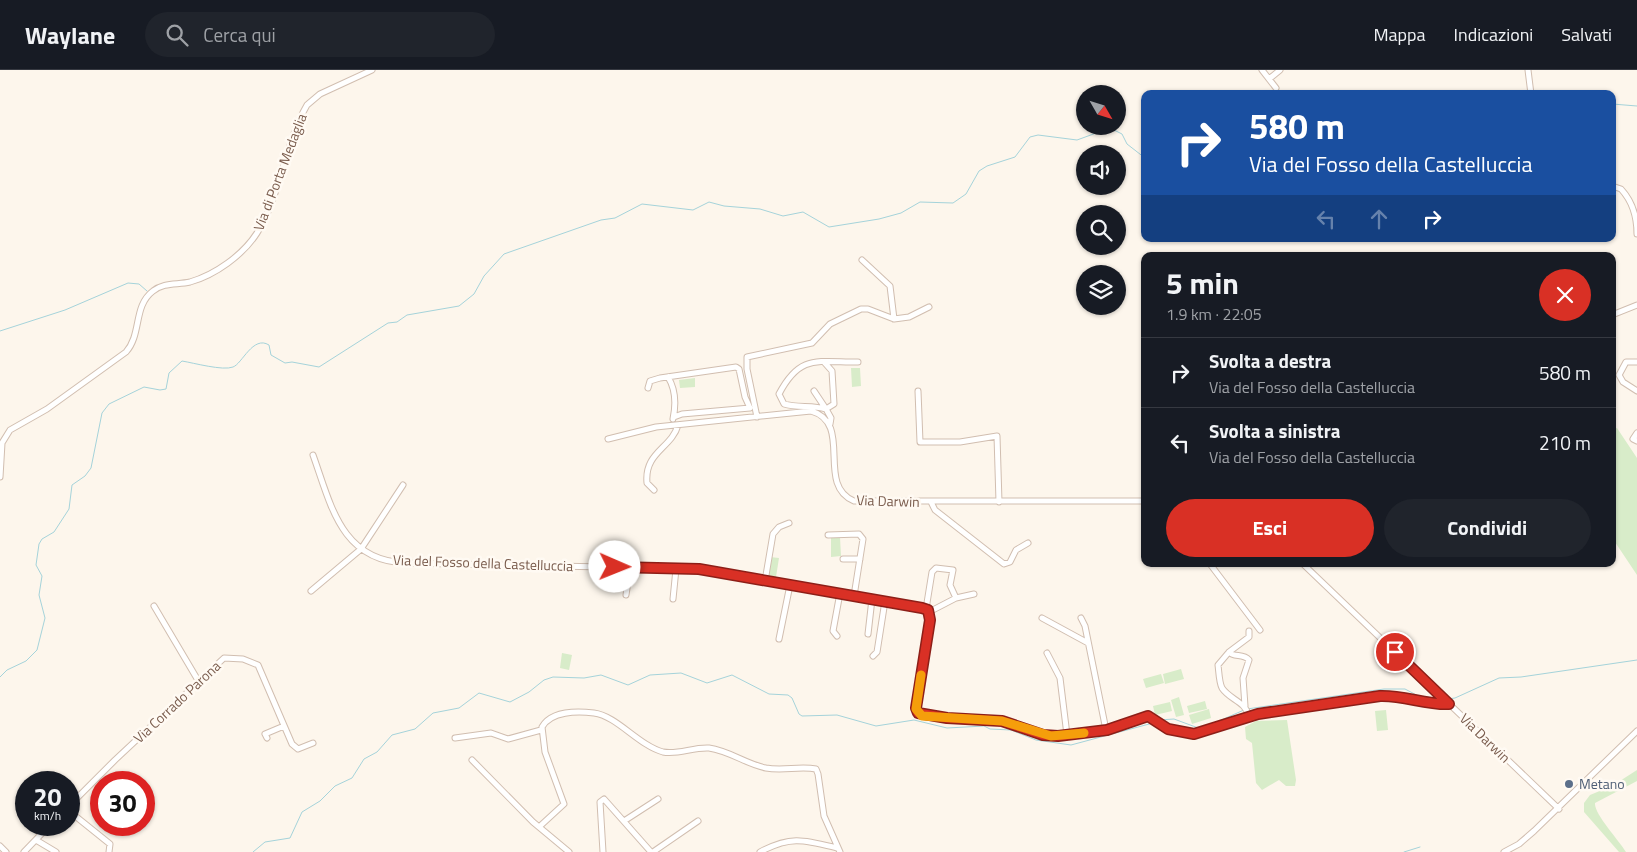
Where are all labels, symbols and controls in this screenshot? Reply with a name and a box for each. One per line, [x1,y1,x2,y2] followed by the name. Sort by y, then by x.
[145,12,495,57] search box
[25,17,115,53] text: Waylane
[203,20,276,49] text: Cerca qui
[163,21,191,49] icon: search
[1373,21,1426,48] text: Mappa
[1454,21,1533,48] text: Indicazioni
[1561,21,1612,48] text: Salvati
[1076,85,1126,135] north arrow
[1076,85,1126,315] map controls
[1249,99,1345,153] text: 580 m
[248,110,312,233] street label: Via di Porta Medaglia
[1166,110,1231,175] icon: right
[1076,145,1126,195] button: sound
[1249,147,1532,181] text: Via del Fosso della Castelluccia
[1076,205,1126,255] button: search
[1312,205,1340,233] icon: left
[1365,205,1393,233] icon: ahead
[1418,205,1446,233] icon: right
[1166,260,1239,306] text: 5 min
[1076,265,1126,315] button: layers
[1539,269,1591,321] button: close
[1166,302,1262,326] text: 1.9 km · 22:05
[1209,346,1331,375] text: Svolta a destra
[1539,358,1591,387] text: 580 m
[1166,359,1194,387] icon: right
[1209,375,1415,399] text: Via del Fosso della Castelluccia
[1209,416,1340,445] text: Svolta a sinistra
[1539,428,1591,457] text: 210 m
[1166,429,1194,457] icon: left
[1209,445,1415,469] text: Via del Fosso della Castelluccia
[856,489,920,512] street label: Via Darwin
[1166,499,1374,557] button: Esci
[1384,499,1591,557] button: Condividi
[588,540,640,592] position arrow
[393,549,574,576] street label: Via del Fosso della Castelluccia
[1374,631,1416,673] pin
[1381,638,1409,666] icon: arrive
[128,656,225,748] street label: Via Corrado Parona
[1455,708,1515,767] street label: Via Darwin
[90,771,155,836] speed limit sign: 30
[1579,773,1625,794] place label: Metano
[33,778,62,816] text: 20
[1563,778,1575,790] marker: Metano
[34,806,61,825] text: km/h

